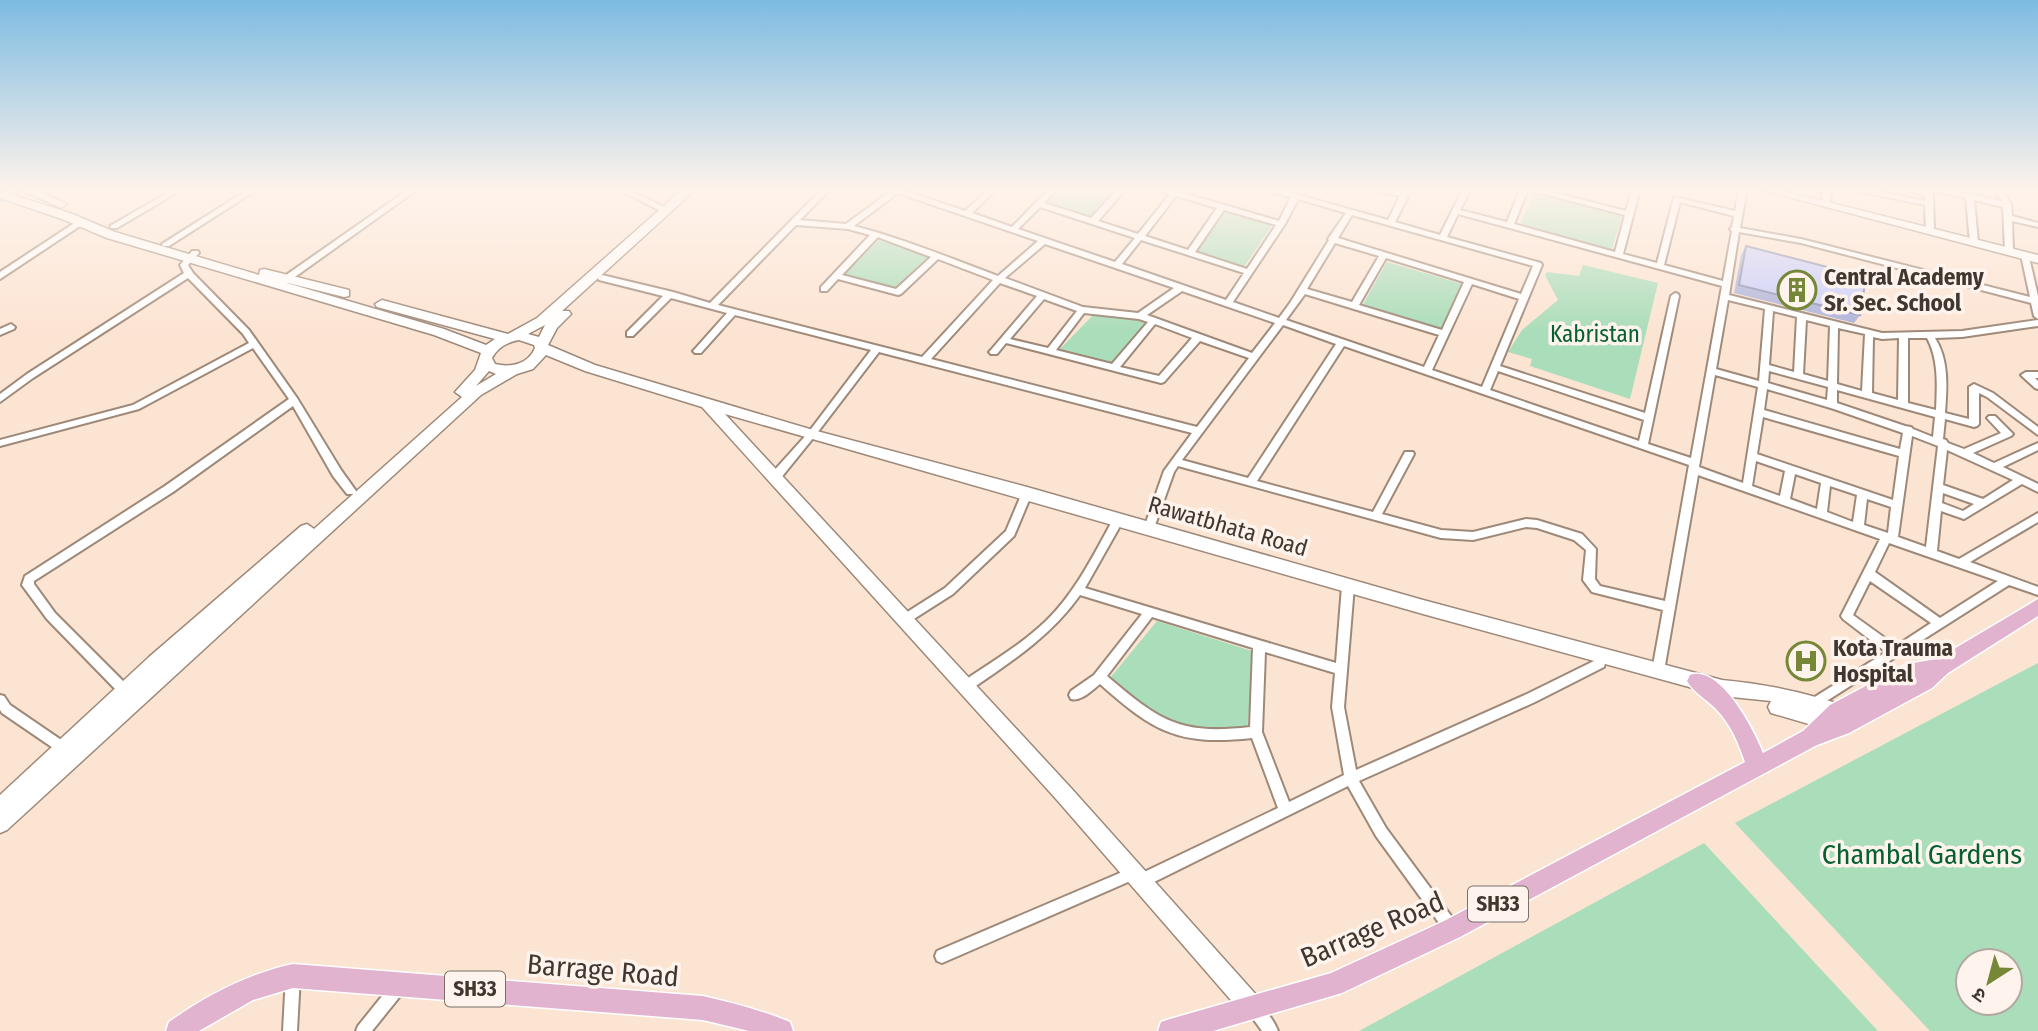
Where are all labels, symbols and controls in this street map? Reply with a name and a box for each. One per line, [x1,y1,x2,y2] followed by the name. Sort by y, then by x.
[1824,263,1985,317] place label: Central Academy Sr. Sec. School
[1776,269,1818,311] building icon: Central Academy Sr. Sec. School
[1550,320,1640,348] park label: Kabristan
[1145,490,1311,562] street label: Rawatbhata Road
[1833,634,1953,688] place label: Kota Trauma Hospital
[1785,640,1827,682] hospital icon: Kota Trauma Hospital
[1822,838,2022,871] park label: Chambal Gardens
[1296,885,1449,974] street label: Barrage Road
[1468,886,1528,922] road number: SH33
[526,947,680,994] street label: Barrage Road
[1954,947,2024,1017] north arrow
[445,972,505,1006] road number: SH33
[1967,982,1991,1008] text: उ

